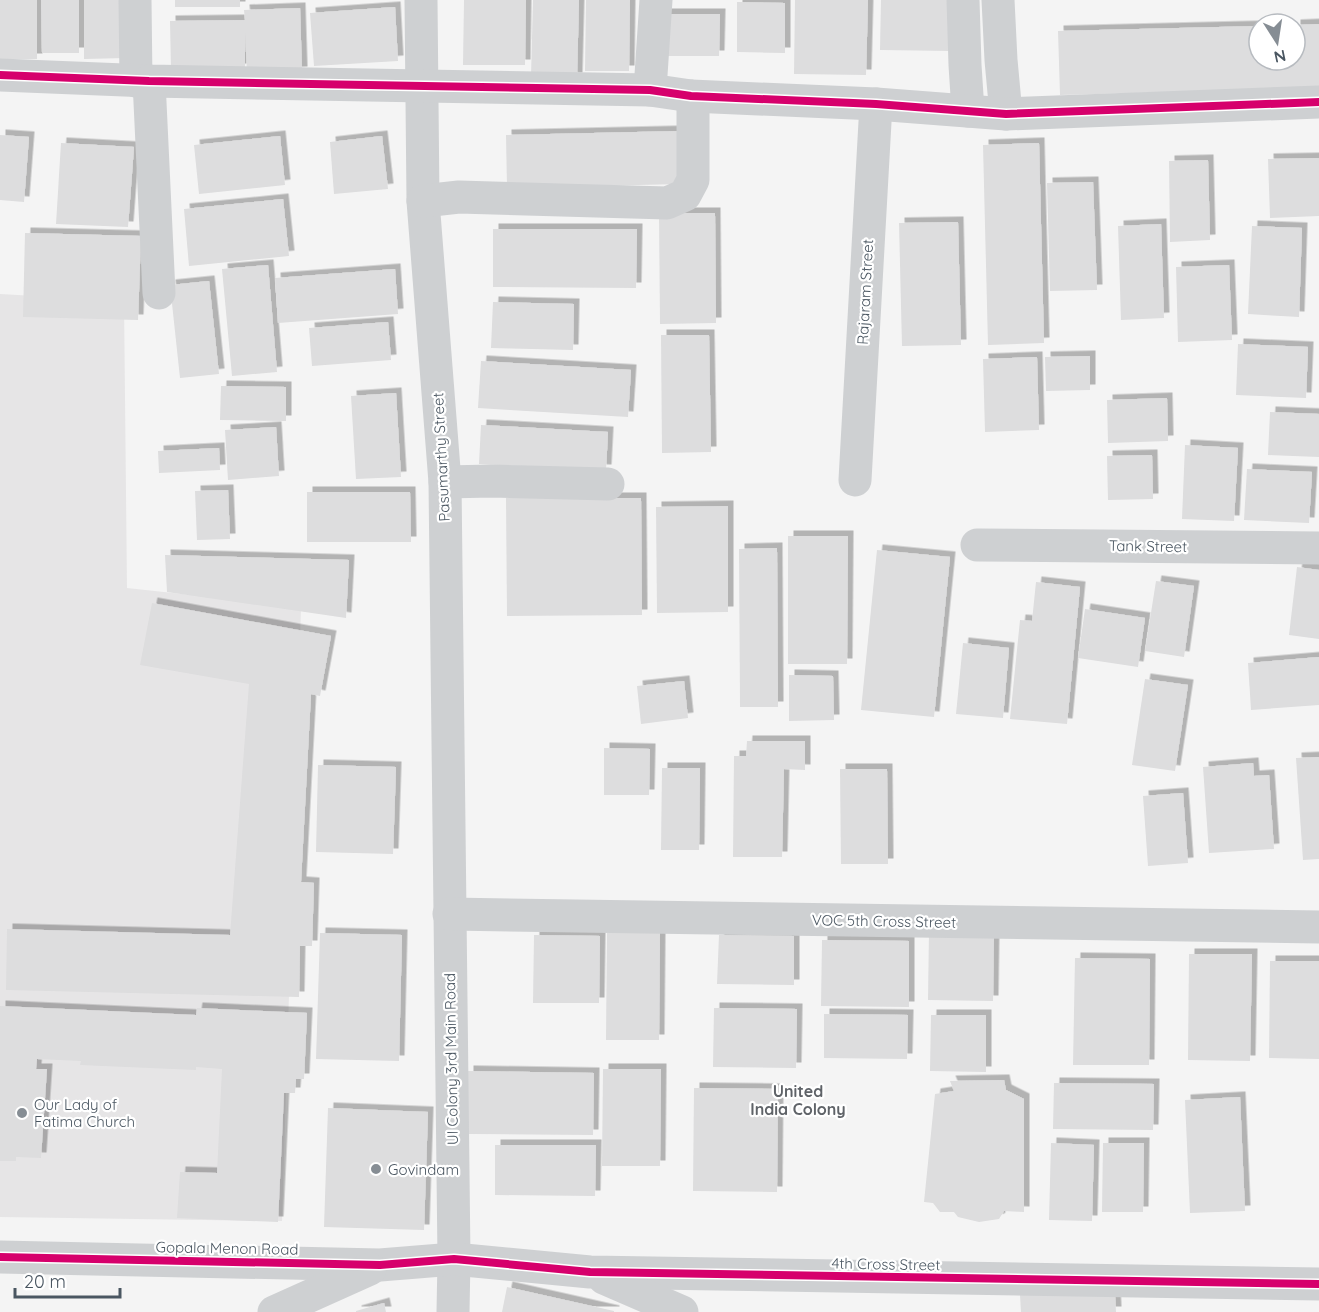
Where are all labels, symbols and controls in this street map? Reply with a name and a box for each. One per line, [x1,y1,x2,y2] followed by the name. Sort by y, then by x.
[1247,12,1307,72] north arrow
[1272,46,1288,68] text: N
[853,239,877,345] street label: Rajaram Street
[428,392,454,522] street label: Pasumarthy Street
[1109,536,1187,556] street label: Tank Street
[812,910,956,932] street label: VOC 5th Cross Street
[440,973,462,1145] street label: UI Colony 3rd Main Road
[750,1081,846,1119] district label: United India Colony
[34,1095,135,1131] place label: Our Lady of Fatima Church
[15,1106,29,1120] marker: Our Lady of Fatima Church
[388,1160,459,1179] place label: Govindam
[369,1162,383,1176] marker: Govindam
[155,1237,299,1259] street label: Gopala Menon Road
[831,1254,941,1274] street label: 4th Cross Street
[15,1261,120,1299] scale bar
[24,1270,66,1293] text: 20 m

